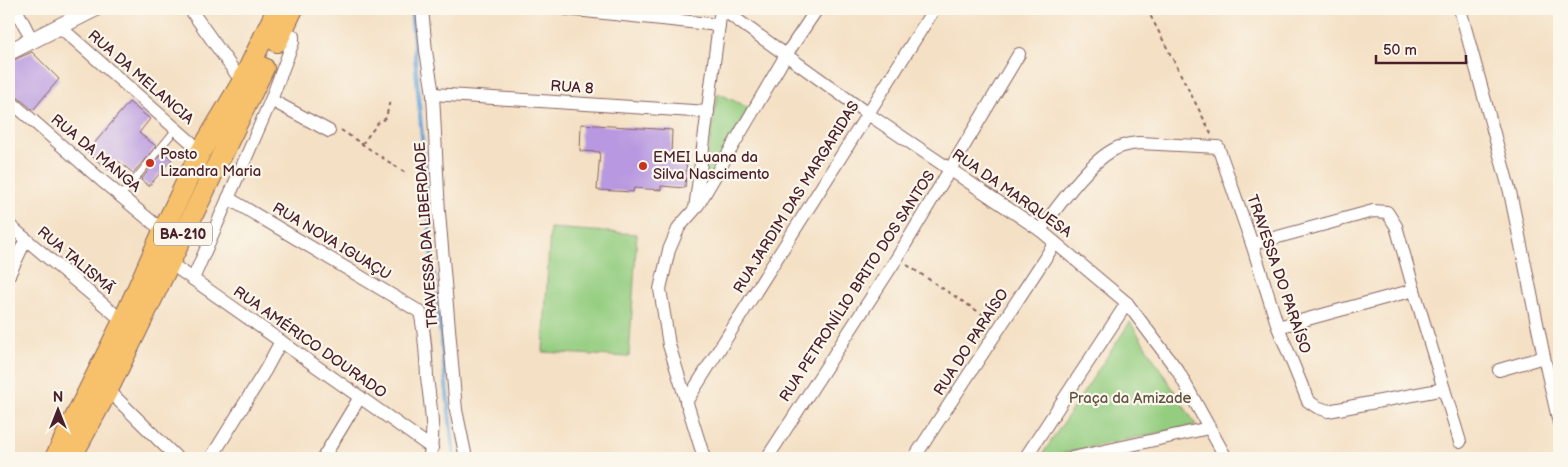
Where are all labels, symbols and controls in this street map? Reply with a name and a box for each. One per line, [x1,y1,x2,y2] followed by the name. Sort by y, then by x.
[84,26,198,129] street label: RUA DA MELANCIA
[1376,32,1466,64] scale bar
[1383,41,1417,60] text: 50 m
[550,77,594,99] street label: RUA 8
[729,98,864,297] street label: RUA JARDIM DAS MARGARIDAS
[47,110,145,197] street label: RUA DA MANGA
[411,141,442,329] street label: TRAVESSA DA LIBERDADE
[160,145,261,181] place label: Posto Lizandra Maria
[948,145,1076,242] street label: RUA DA MARQUESA
[653,148,770,184] place label: EMEI Luana da Silva Nascimento
[144,157,156,169] marker: Posto Lizandra Maria
[637,160,649,172] marker: EMEI Luana da Silva Nascimento
[775,167,939,405] street label: RUA PETRONÍLIO BRITO DOS SANTOS
[1242,192,1315,356] street label: TRAVESSA DO PARAÍSO
[269,199,395,284] street label: RUA NOVA IGUAÇU
[154,222,212,245] road number: BA-210
[33,223,119,299] street label: RUA TALISMÃ
[229,282,390,403] street label: RUA AMÉRICO DOURADO
[930,285,1013,399] street label: RUA DO PARAÍSO
[32,384,82,434] north arrow
[53,389,63,406] text: N
[1069,389,1191,408] park label: Praça da Amizade

